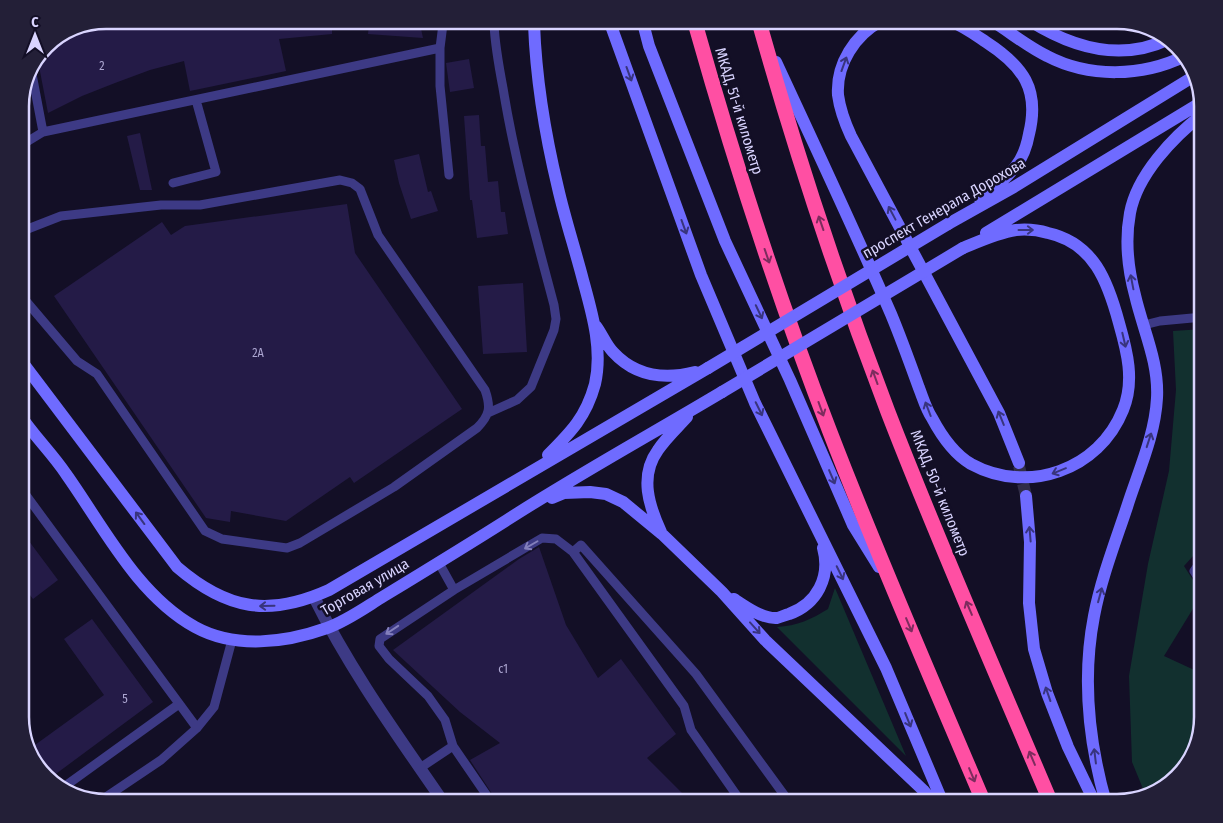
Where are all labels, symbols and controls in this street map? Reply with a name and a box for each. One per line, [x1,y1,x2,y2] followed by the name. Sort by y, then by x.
[10,10,60,60] north arrow
[31,14,39,31] text: С
[711,45,767,177] street label: МКАД, 51-й километр
[840,56,849,72] one-way arrow
[99,59,105,73] house number: 2
[625,65,634,81] one-way arrow
[859,154,1029,262] street label: проспект Генерала Дорохова
[887,205,897,220] one-way arrow
[816,216,825,232] one-way arrow
[680,218,689,234] one-way arrow
[1018,225,1034,235] one-way arrow
[763,248,772,264] one-way arrow
[1127,274,1136,290] one-way arrow
[754,304,764,319] one-way arrow
[1120,331,1129,347] one-way arrow
[252,346,264,360] house number: 2А
[870,369,879,385] one-way arrow
[754,401,764,416] one-way arrow
[817,401,826,417] one-way arrow
[922,402,932,417] one-way arrow
[996,411,1006,426] one-way arrow
[906,427,974,559] street label: МКАД, 50-й километр
[1145,433,1154,448] one-way arrow
[1052,467,1067,476] one-way arrow
[828,469,838,484] one-way arrow
[134,511,145,525] one-way arrow
[1025,526,1034,542] one-way arrow
[524,540,538,550] one-way arrow
[318,555,412,619] street label: Торговая улица
[835,565,845,580] one-way arrow
[1095,587,1105,603] one-way arrow
[259,601,275,611] one-way arrow
[963,601,973,616] one-way arrow
[905,617,914,632] one-way arrow
[749,622,761,635] one-way arrow
[386,625,400,635] one-way arrow
[498,662,508,676] house number: с1
[1043,687,1052,702] one-way arrow
[122,692,128,706] house number: 5
[903,712,913,727] one-way arrow
[1090,748,1100,764] one-way arrow
[1026,751,1036,766] one-way arrow
[968,766,977,782] one-way arrow

